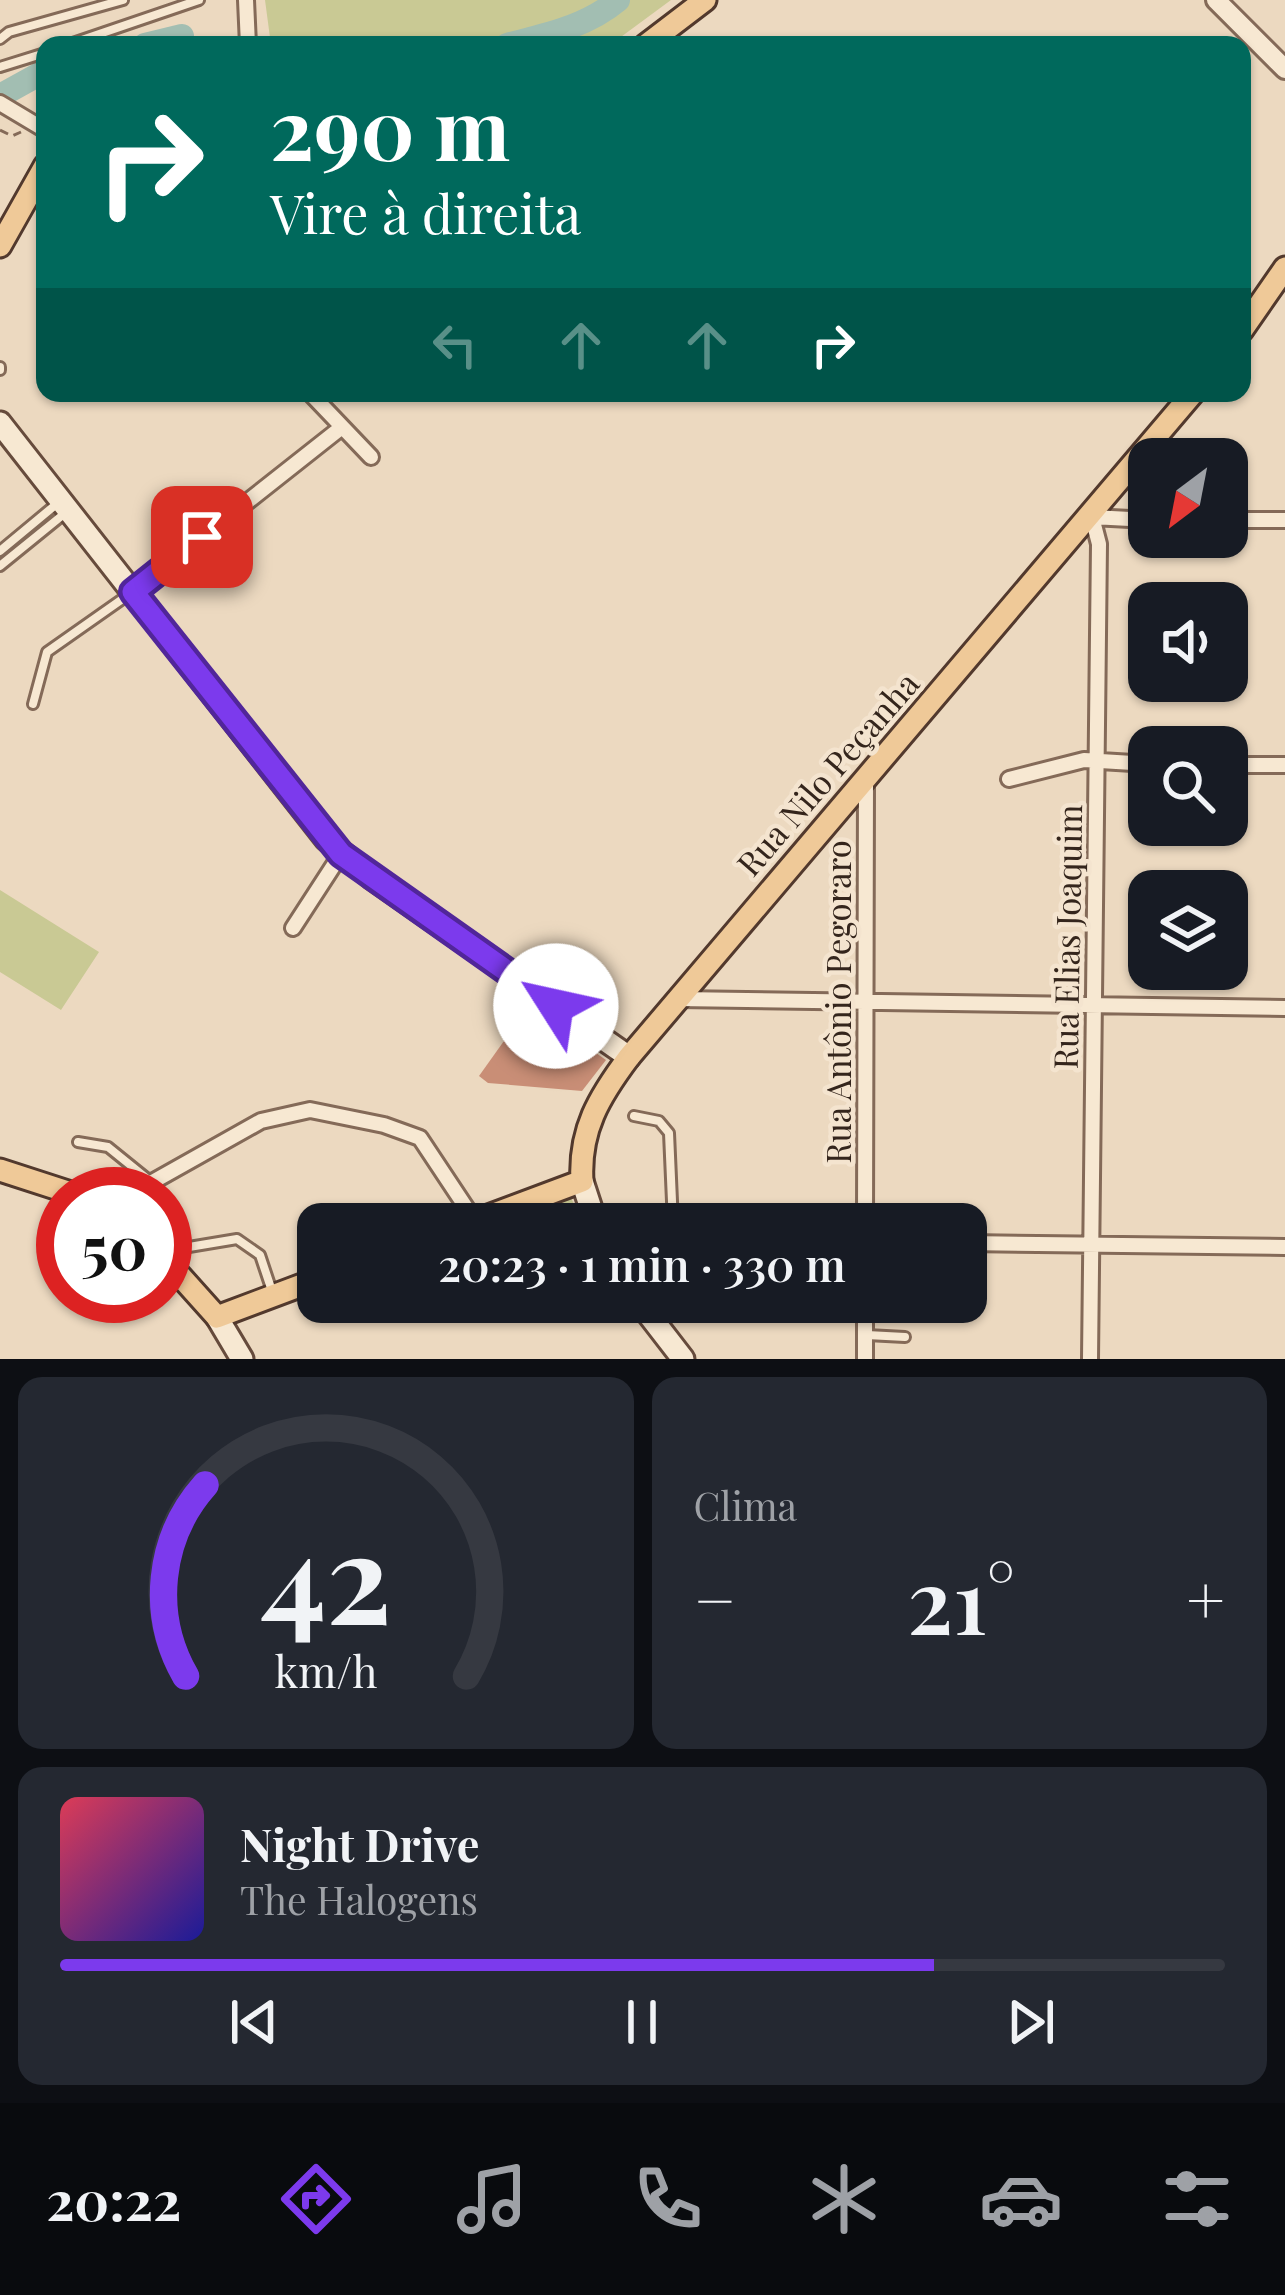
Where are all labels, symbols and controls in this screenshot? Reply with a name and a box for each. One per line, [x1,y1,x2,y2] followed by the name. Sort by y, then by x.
[270,70,510,182] text: 290 m
[72,84,228,240] icon: right
[270,177,581,249] text: Vire à direita
[422,312,488,378] icon: left
[548,312,614,378] icon: ahead
[674,312,740,378] icon: ahead
[800,312,866,378] icon: right
[1128,438,1248,558] north arrow
[1128,438,1248,990] map controls
[151,486,253,588] pin
[169,504,235,570] icon: arrive
[1128,582,1248,702] button: sound
[726,661,928,884] street label: Rua Nilo Peçanha
[1128,726,1248,846] button: search
[1042,804,1090,1070] street label: Rua Elias Joaquim
[815,840,859,1164] street label: Rua Antônio Pegoraro
[1128,870,1248,990] button: layers
[493,943,619,1069] position arrow
[36,1167,192,1323] speed limit sign: 50
[438,1233,846,1293] text: 20:23 · 1 min · 330 m
[694,1479,797,1531] text: Clima
[260,1490,391,1656] text: 42
[907,1538,1015,1658] text: 21°
[694,1554,736,1642] text: −
[1186,1554,1225,1642] text: +
[274,1642,377,1699] text: km/h
[240,1813,479,1873] text: Night Drive
[240,1873,478,1925] text: The Halogens
[221,1989,287,2055] icon: previous
[609,1989,675,2055] icon: pause
[998,1989,1064,2055] icon: next
[274,2157,358,2241] icon: directions
[450,2157,534,2241] icon: music
[626,2157,710,2241] icon: phone
[802,2157,886,2241] icon: climate
[979,2157,1063,2241] icon: car
[1155,2157,1239,2241] icon: filters
[46,2163,181,2235] text: 20:22

